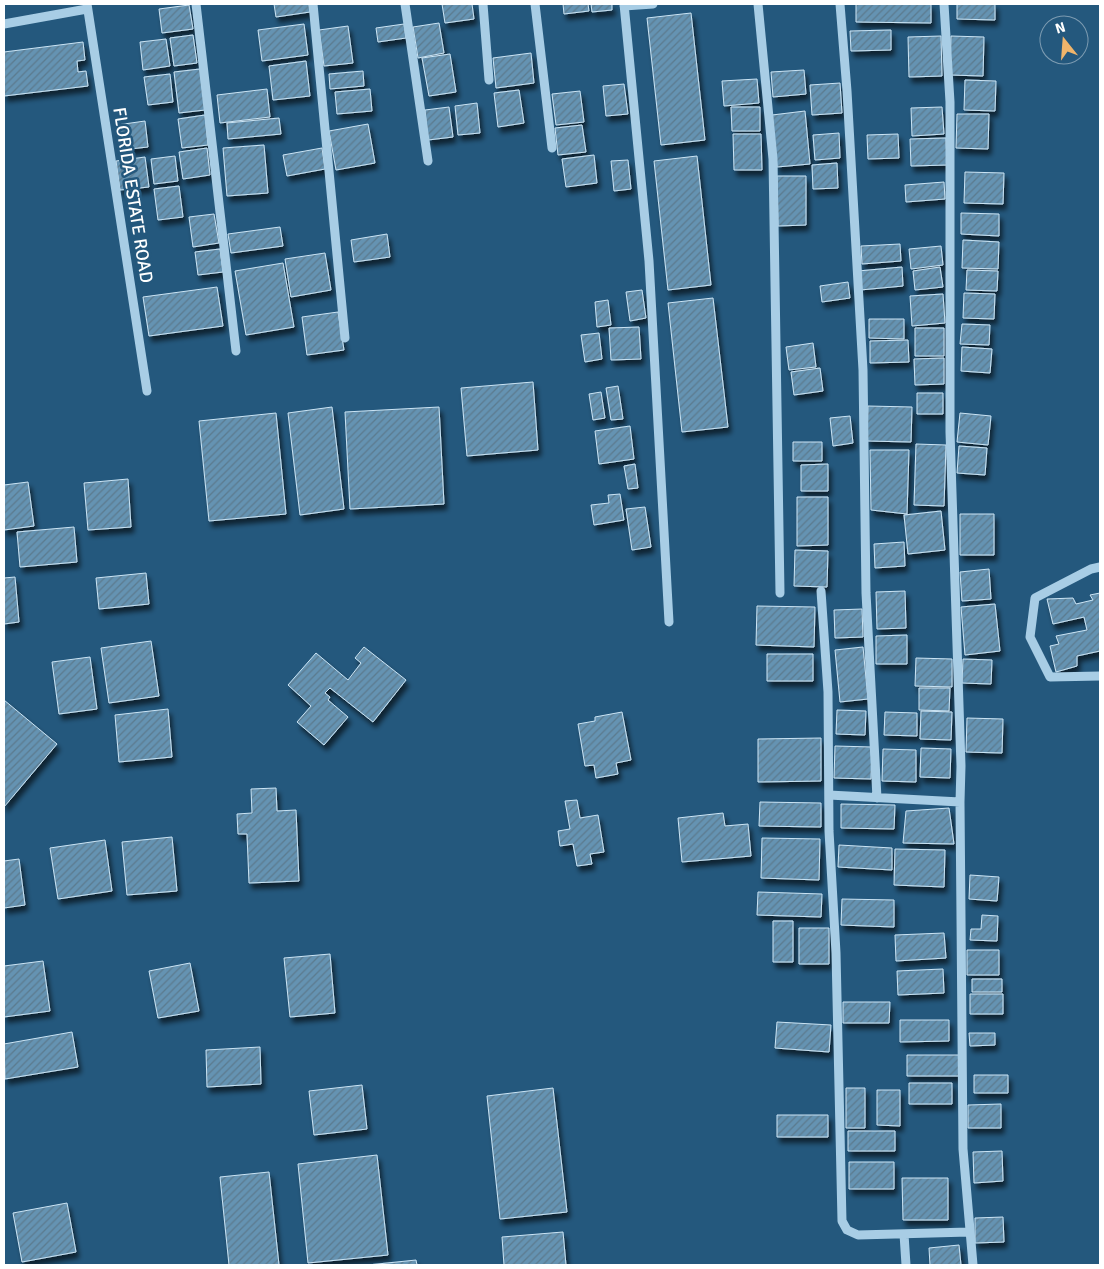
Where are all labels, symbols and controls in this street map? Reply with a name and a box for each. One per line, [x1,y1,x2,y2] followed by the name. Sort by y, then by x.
[1039,15,1089,65] north arrow
[1053,18,1067,38] text: N
[108,105,158,285] street label: FLORIDA ESTATE ROAD

